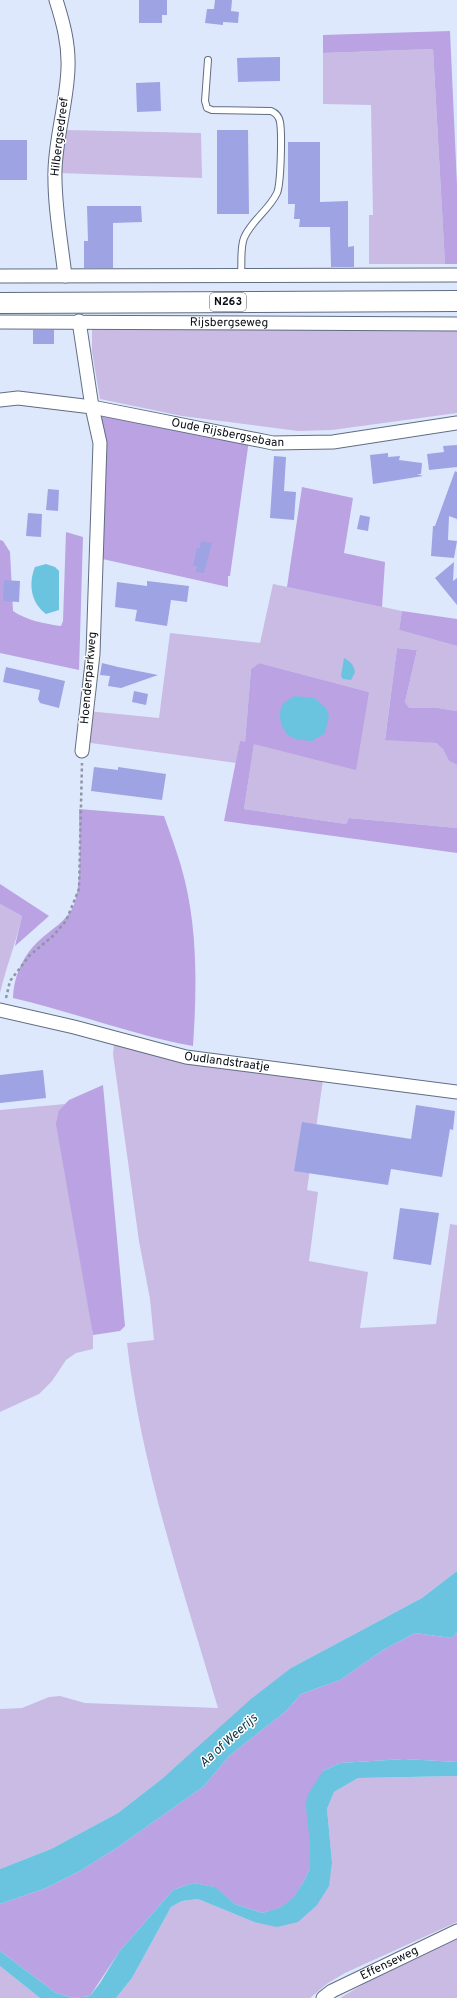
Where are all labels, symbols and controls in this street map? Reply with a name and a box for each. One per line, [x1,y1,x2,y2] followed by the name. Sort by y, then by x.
[47,97,73,177] street label: Hilbergsedreef
[210,293,246,311] road number: N263
[190,315,268,331] street label: Rijsbergseweg
[170,415,284,451] street label: Oude Rijsbergsebaan
[77,631,101,725] street label: Hoenderparkweg
[183,1049,271,1076] street label: Oudlandstraatje
[197,1711,262,1771] water label: Aa of Weerijs
[358,1943,421,1984] street label: Effenseweg

